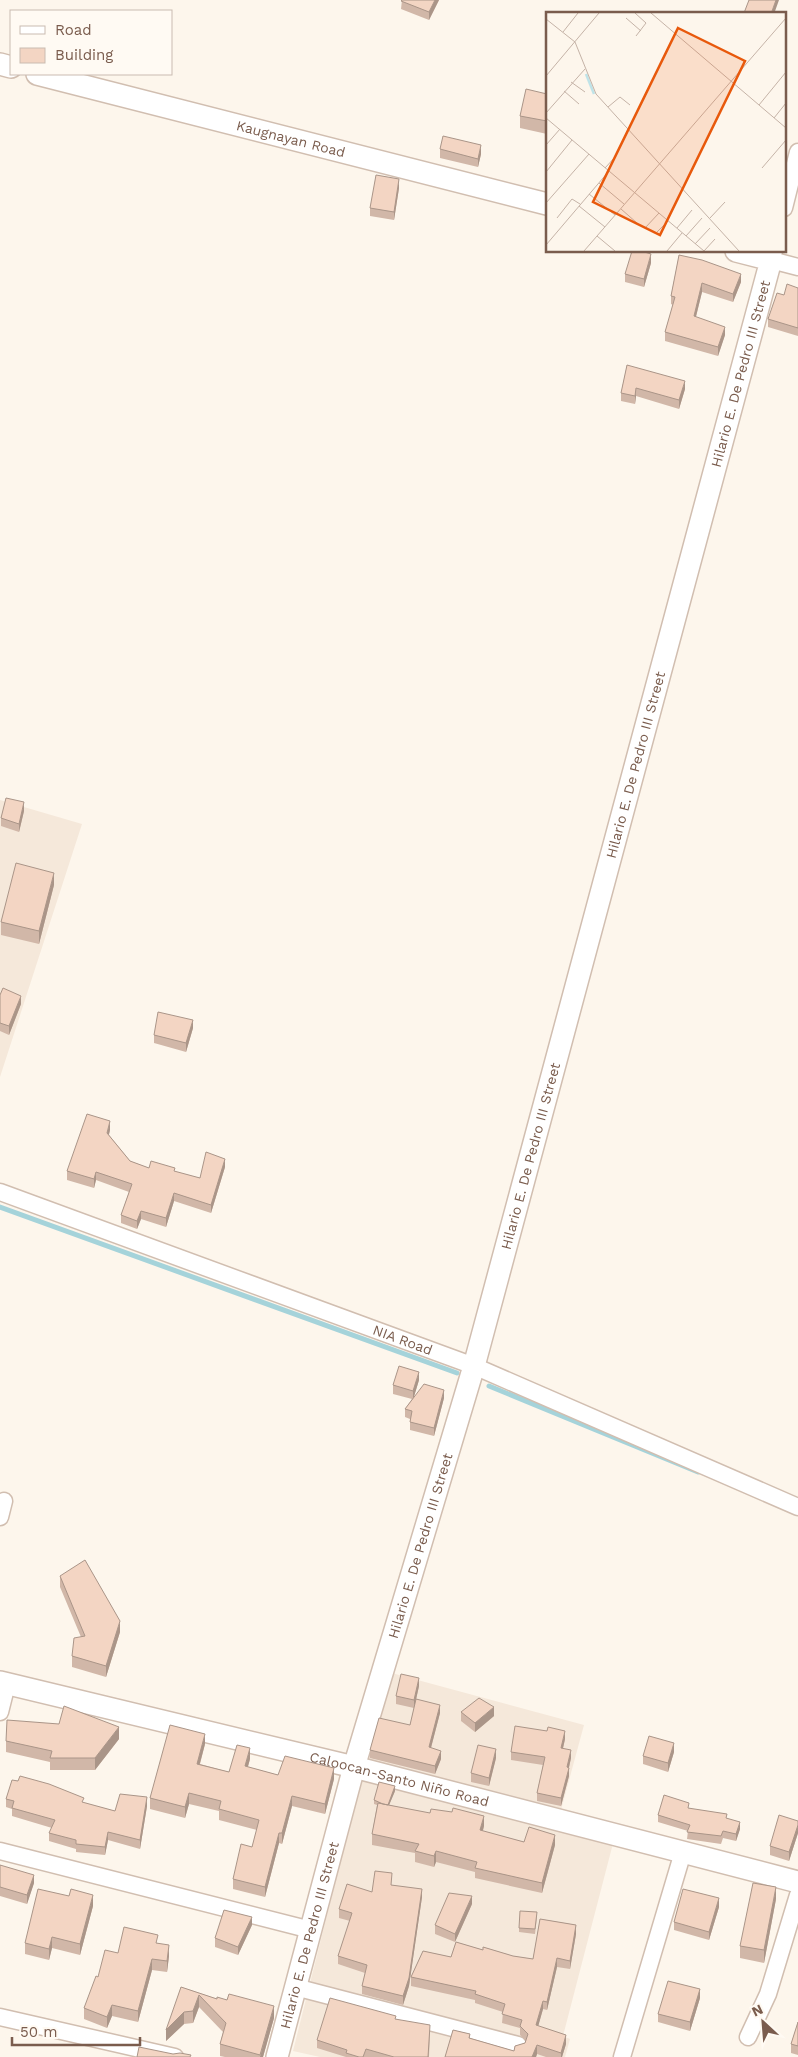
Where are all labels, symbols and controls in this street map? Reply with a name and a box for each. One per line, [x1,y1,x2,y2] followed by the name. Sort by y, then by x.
[10,10,172,75] legend
[546,12,786,252] inset map
[55,21,92,39] text: Road
[55,46,113,64] text: Building
[235,117,347,160] street label: Kaugnayan Road
[708,279,773,469] street label: Hilario E. De Pedro III Street
[603,670,668,860] street label: Hilario E. De Pedro III Street
[498,1061,563,1251] street label: Hilario E. De Pedro III Street
[371,1322,435,1358] street label: NIA Road
[385,1451,456,1640] street label: Hilario E. De Pedro III Street
[308,1749,491,1810] street label: Caloocan-Santo Niño Road
[277,1840,342,2030] street label: Hilario E. De Pedro III Street
[738,1997,788,2047] north arrow
[749,2001,765,2020] text: N
[12,2014,140,2046] scale bar
[20,2023,57,2041] text: 50 m

